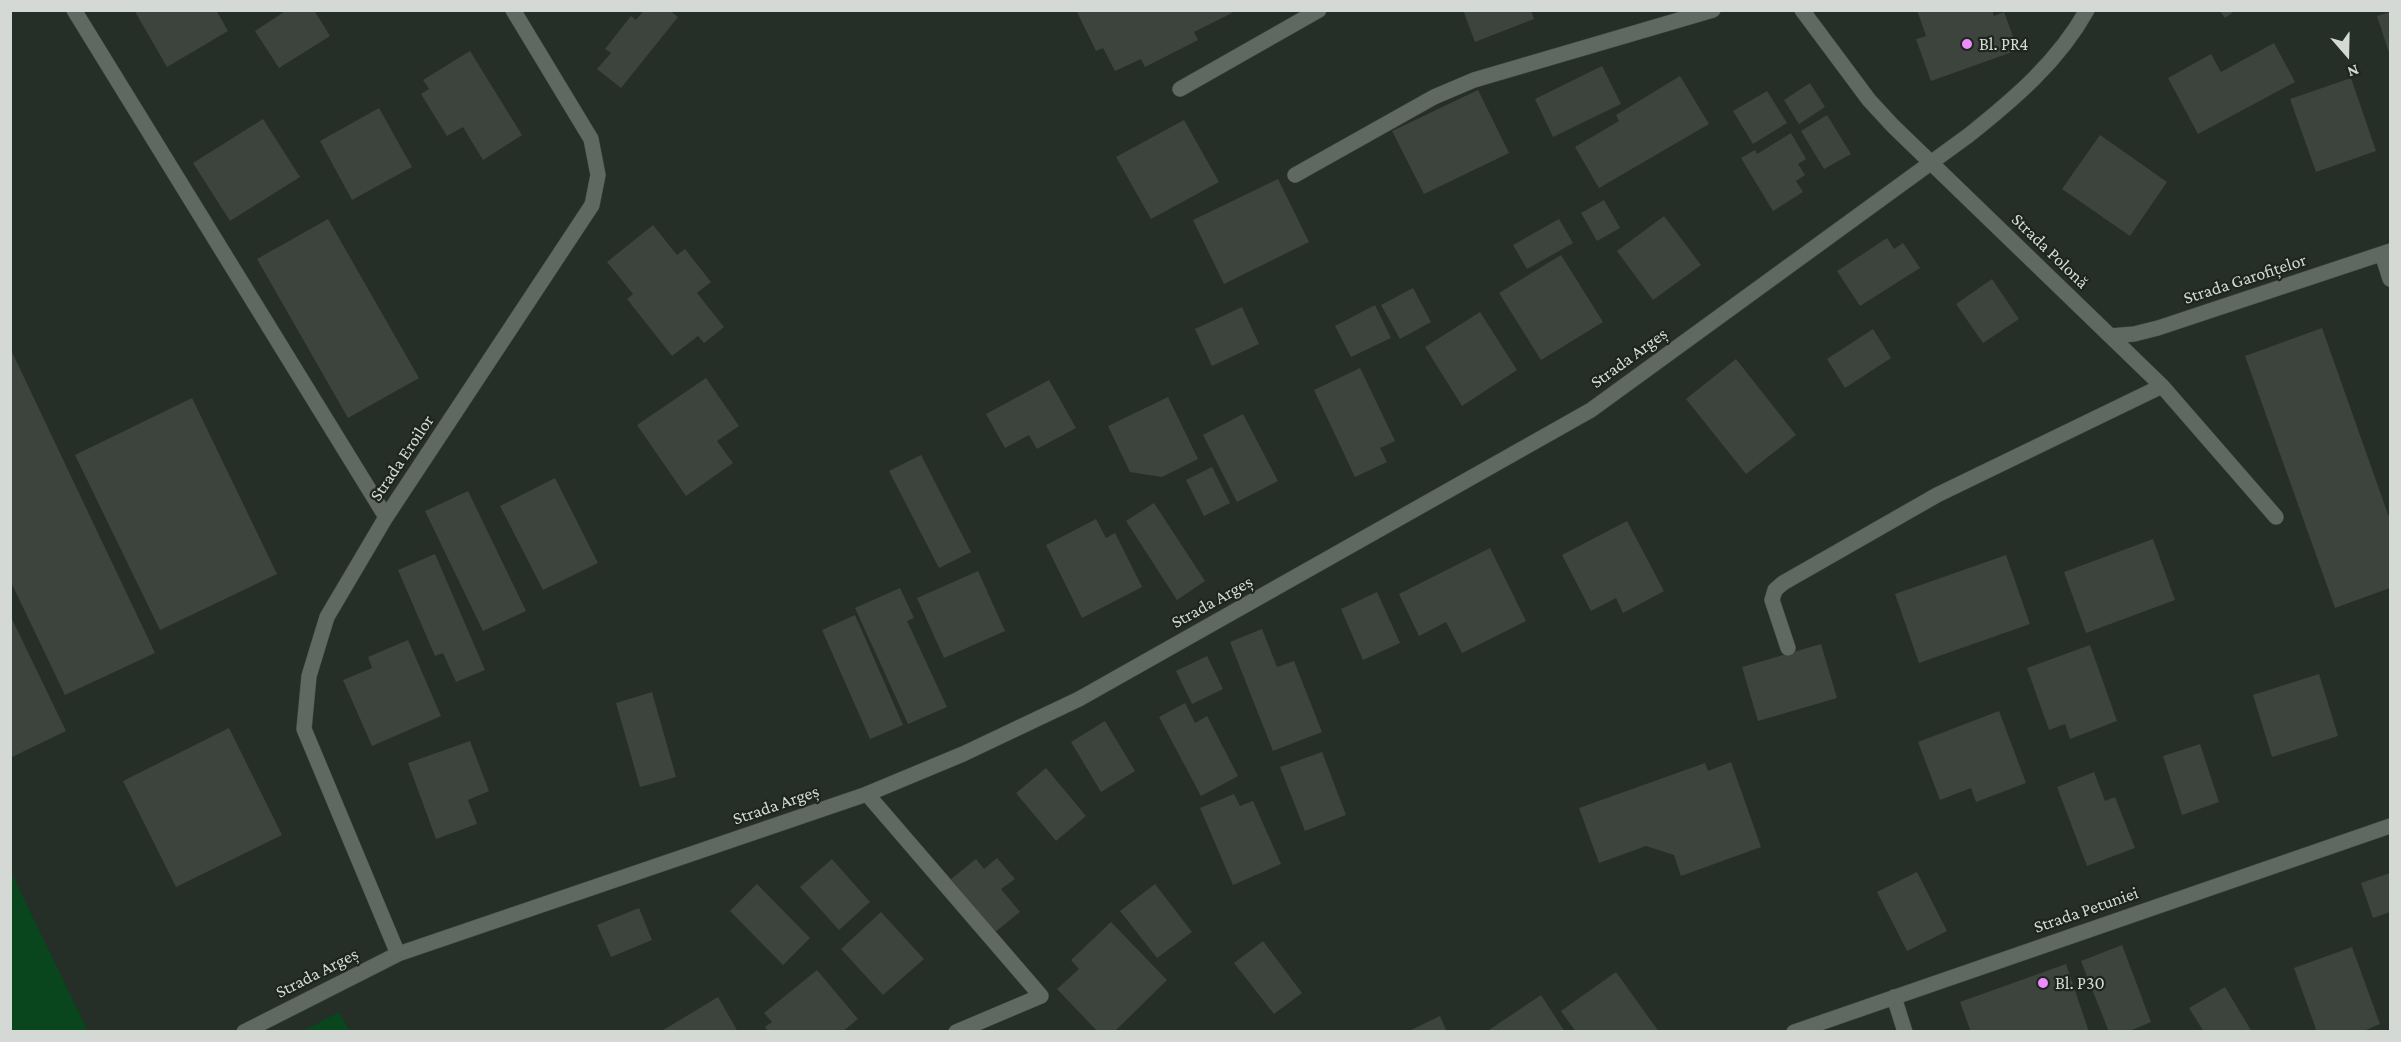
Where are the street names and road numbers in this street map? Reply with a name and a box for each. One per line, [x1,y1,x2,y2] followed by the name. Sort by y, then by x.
[2007,209,2093,293] street label: Strada Polonă
[2181,249,2309,309] street label: Strada Garofițelor
[1586,323,1672,393] street label: Strada Argeș
[365,411,439,505] street label: Strada Eroilor
[1167,571,1257,633] street label: Strada Argeș
[730,780,822,830] street label: Strada Argeș
[2031,882,2141,938] street label: Strada Petuniei
[272,943,362,1003] street label: Strada Argeș

